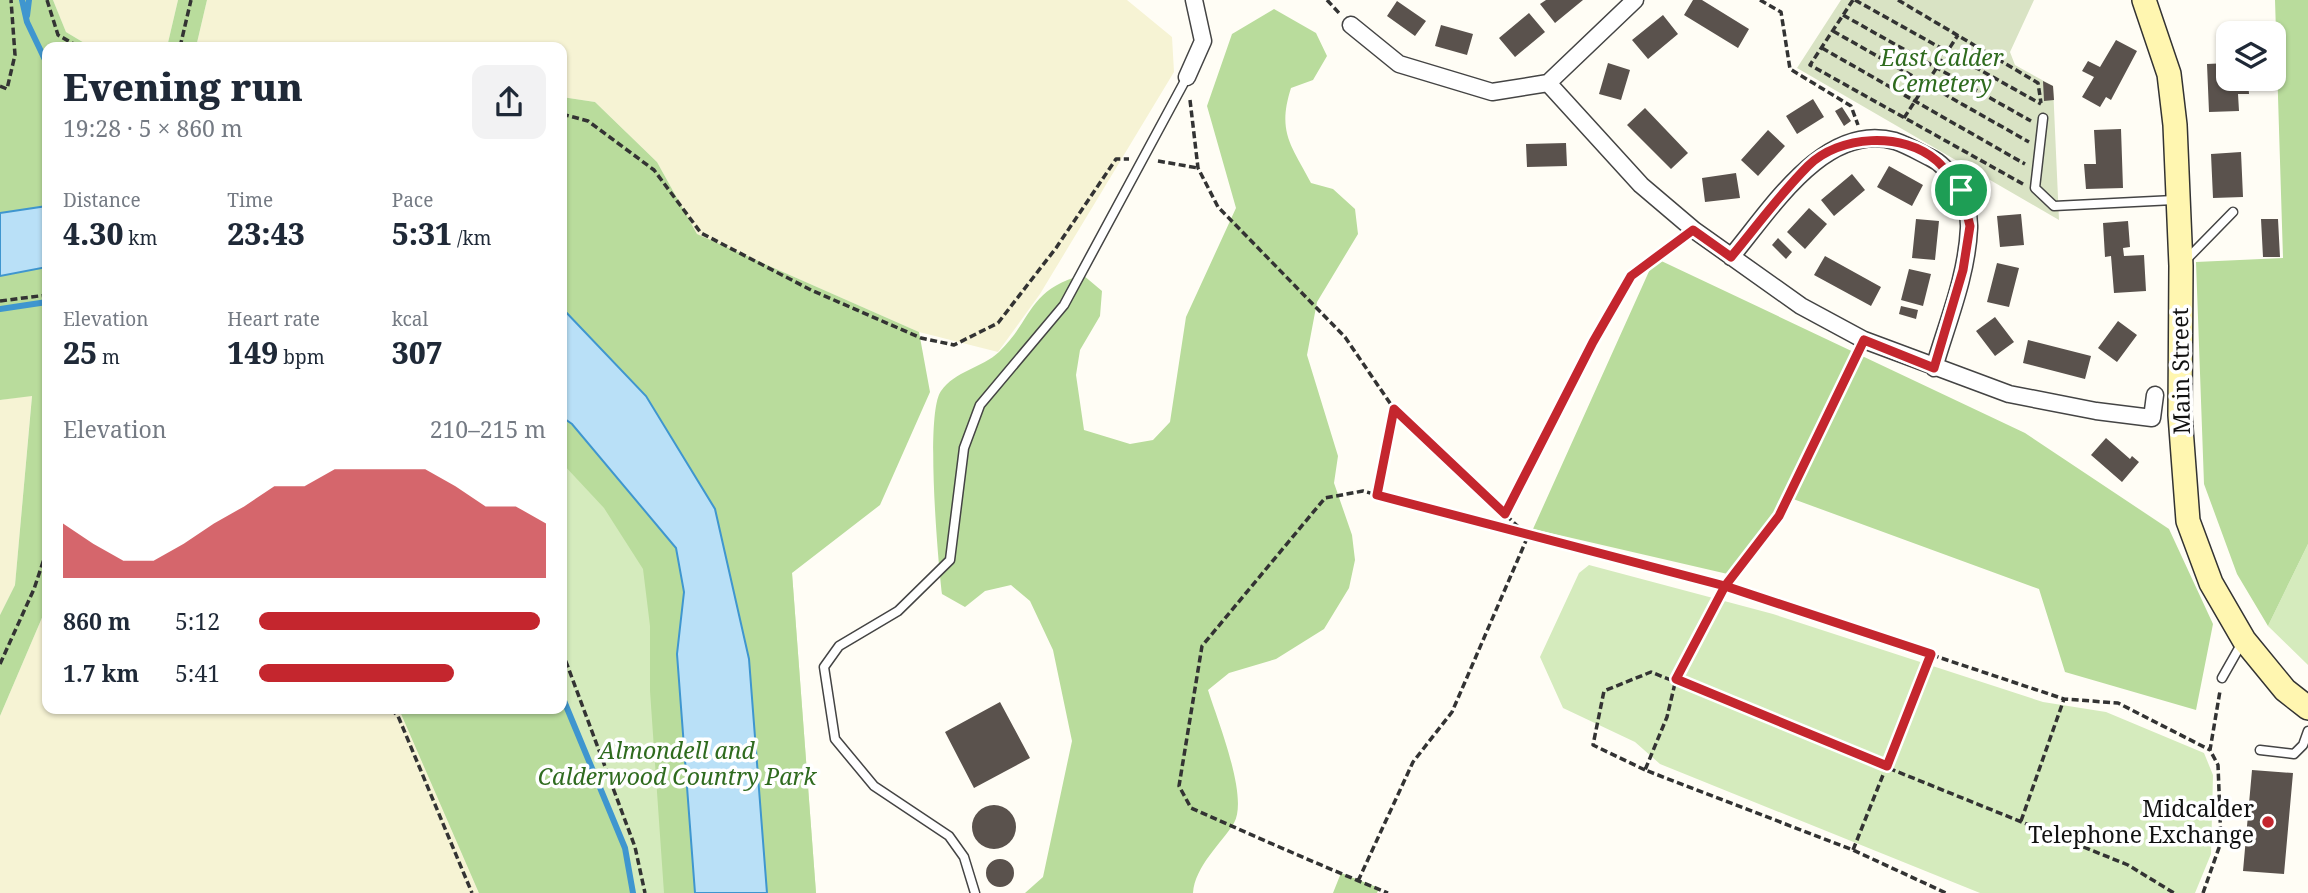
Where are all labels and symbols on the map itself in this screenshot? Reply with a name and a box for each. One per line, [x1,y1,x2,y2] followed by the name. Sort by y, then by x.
[1880,41,2004,99] park label: East Calder Cemetery
[1931,160,1991,220] pin
[2163,307,2197,435] street label: Main Street
[538,734,817,792] park label: Almondell and Calderwood Country Park
[2028,792,2254,850] place label: Midcalder Telephone Exchange
[2260,814,2276,830] marker: Midcalder Telephone Exchange

